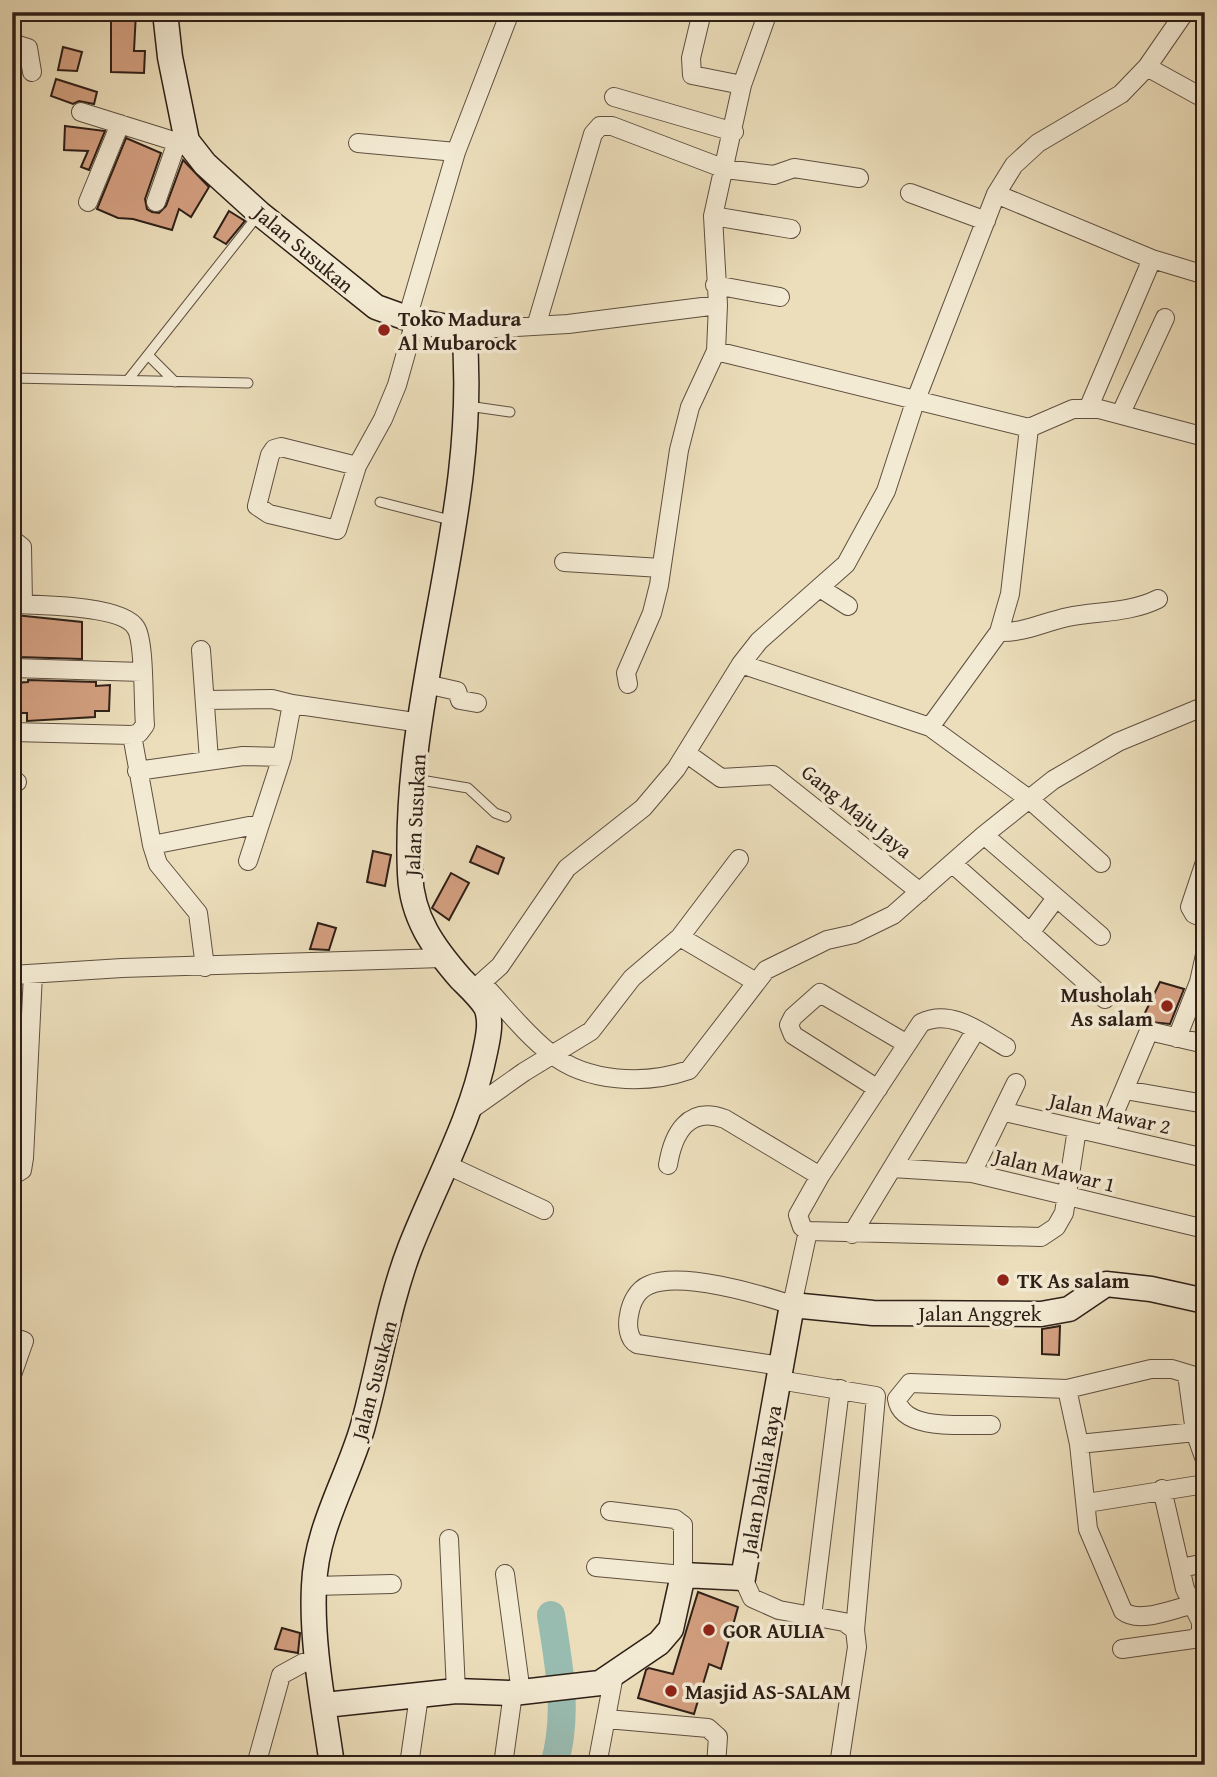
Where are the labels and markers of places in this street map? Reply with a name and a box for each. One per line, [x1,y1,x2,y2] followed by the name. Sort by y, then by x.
[398,303,521,358] place label: Toko Madura Al Mubarock
[376,322,392,338] marker: Toko Madura Al Mubarock
[1061,979,1154,1034] place label: Musholah As salam
[1159,998,1175,1014] marker: Musholah As salam
[1017,1265,1129,1296] place label: TK As salam
[995,1272,1011,1288] marker: TK As salam
[723,1615,825,1646] place label: GOR AULIA
[701,1622,717,1638] marker: GOR AULIA
[685,1676,851,1707] place label: Masjid AS-SALAM
[663,1683,679,1699] marker: Masjid AS-SALAM

